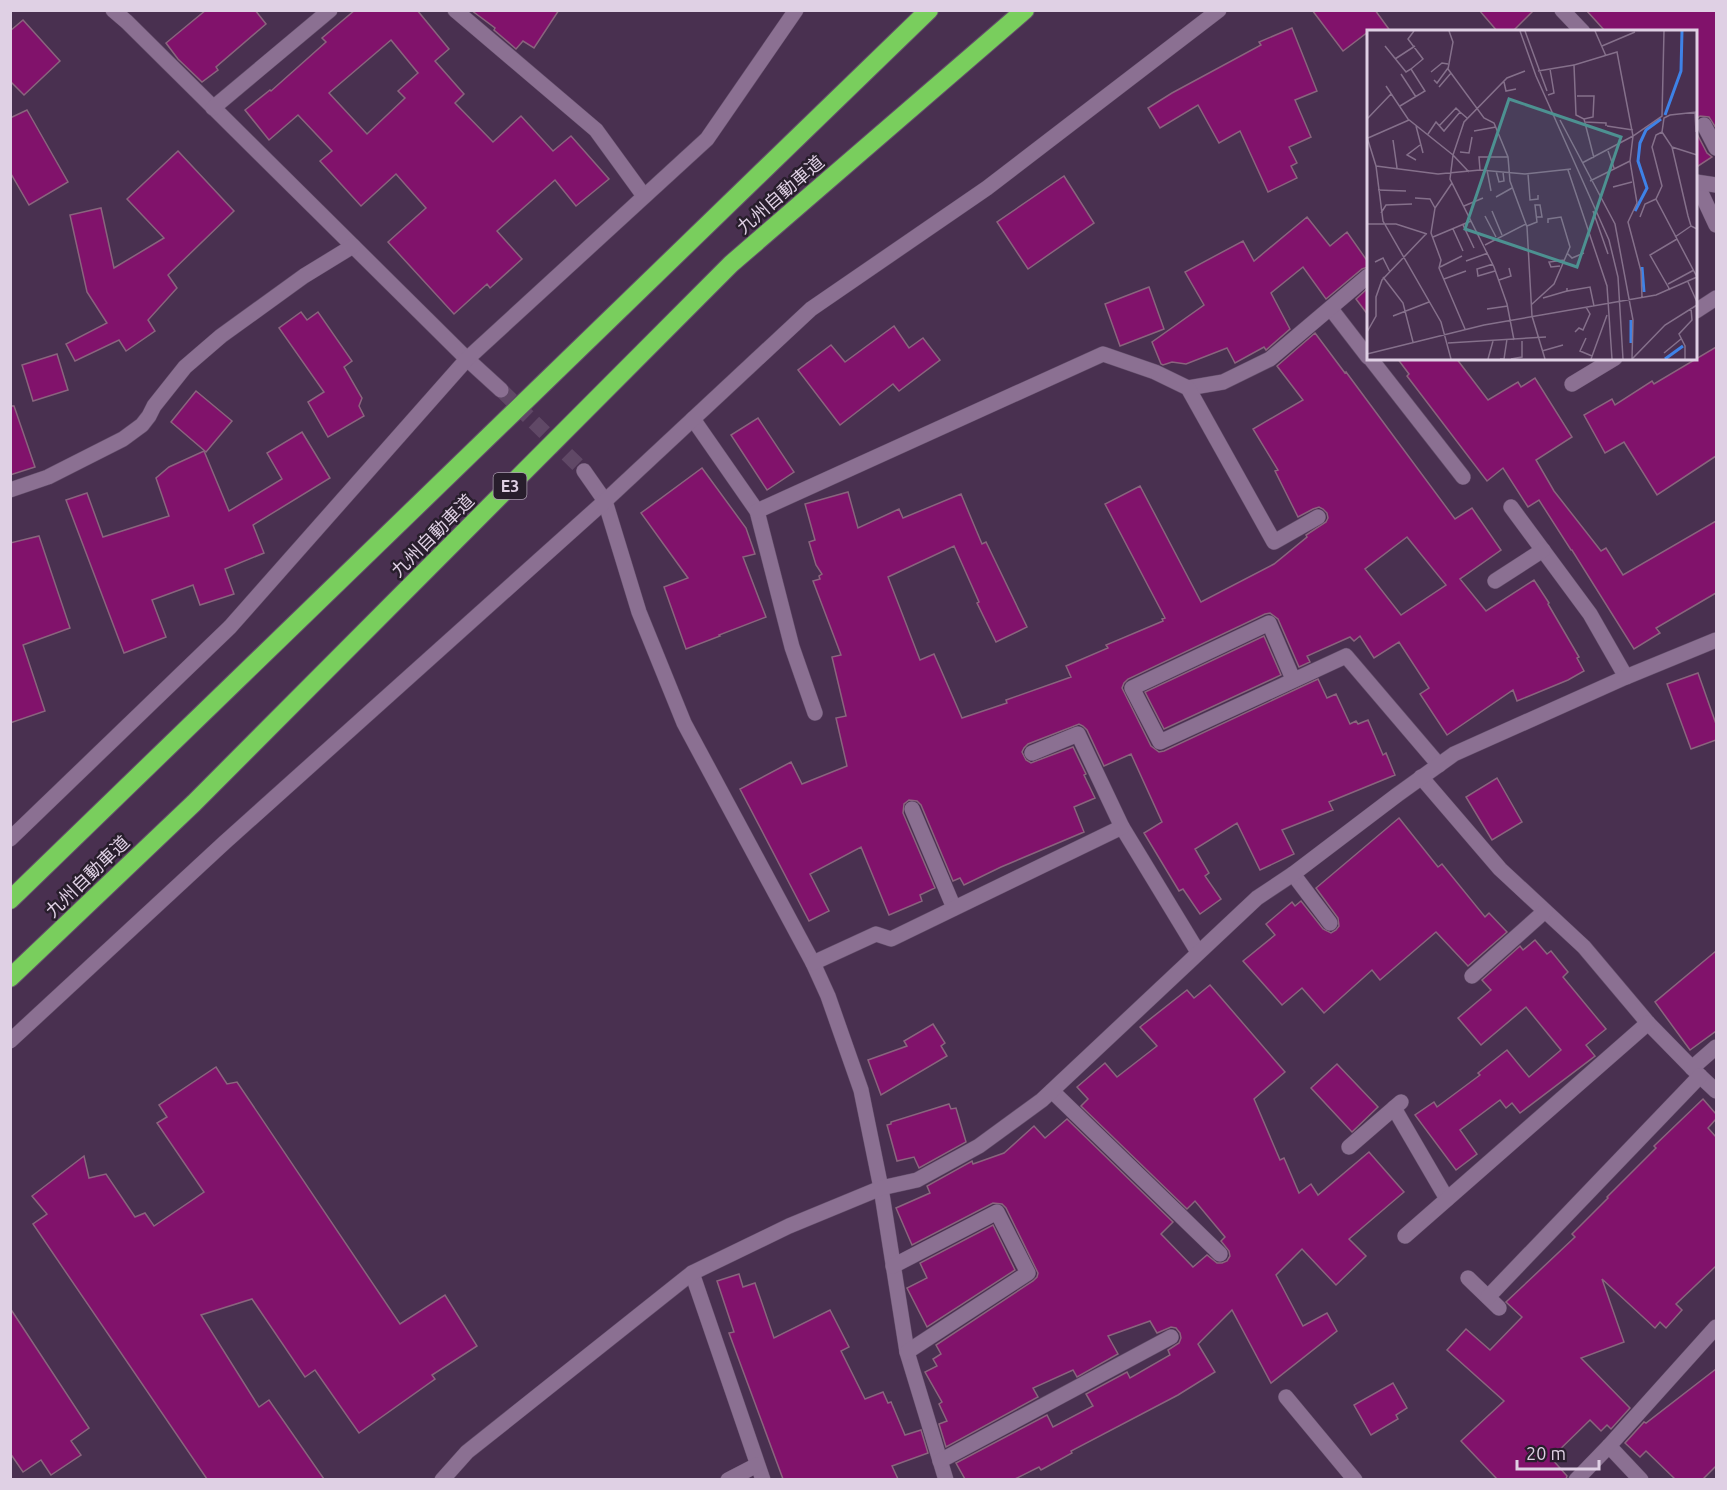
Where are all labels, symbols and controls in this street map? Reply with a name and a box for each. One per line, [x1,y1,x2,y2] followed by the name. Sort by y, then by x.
[1367,30,1697,360] inset map
[733,151,827,237] street label: 九州自動車道
[494,473,526,499] road number: E3
[387,490,477,580] street label: 九州自動車道
[41,831,133,921] street label: 九州自動車道
[1517,1433,1600,1471] scale bar
[1526,1443,1566,1463] text: 20 m

